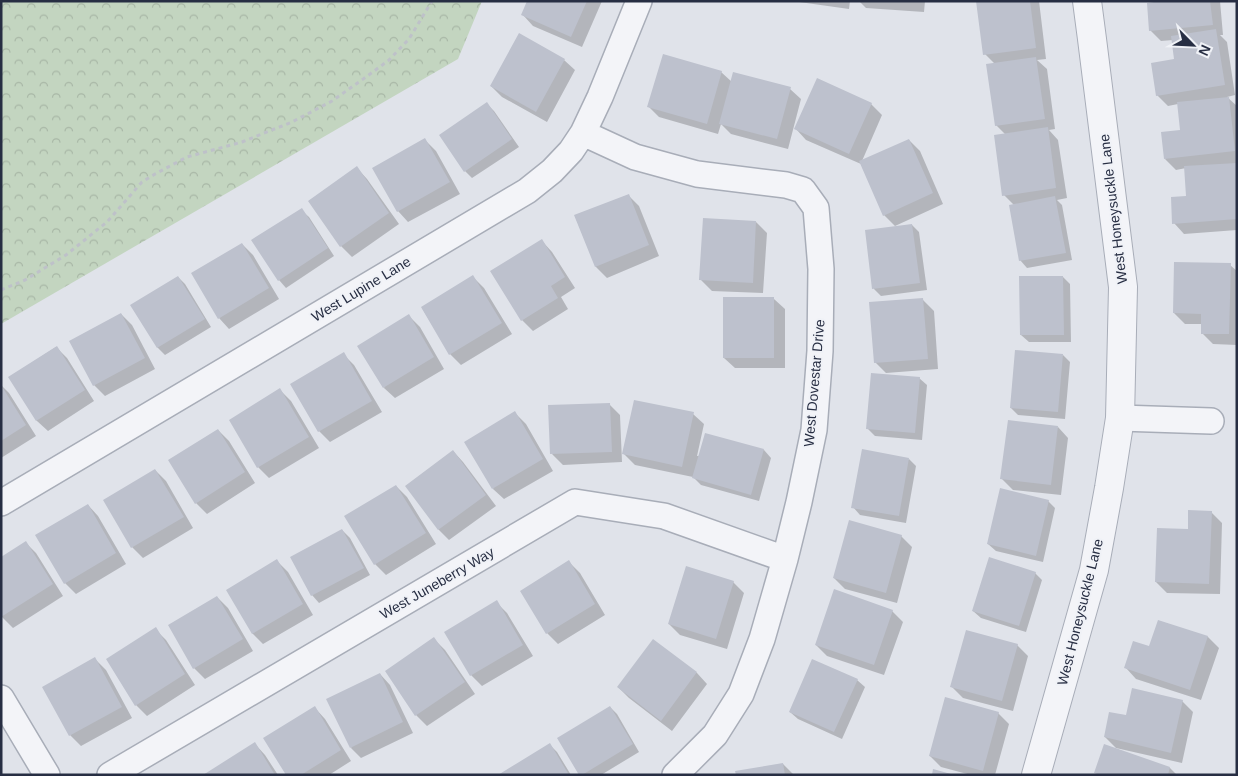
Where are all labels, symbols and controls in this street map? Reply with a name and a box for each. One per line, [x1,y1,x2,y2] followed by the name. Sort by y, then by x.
[1168,20,1218,70] north arrow
[1196,42,1214,58] text: N
[1096,133,1130,285] street label: West Honeysuckle Lane
[309,253,414,325] street label: West Lupine Lane
[800,318,828,448] street label: West Dovestar Drive
[1054,537,1106,687] street label: West Honeysuckle Lane
[377,544,497,622] street label: West Juneberry Way

